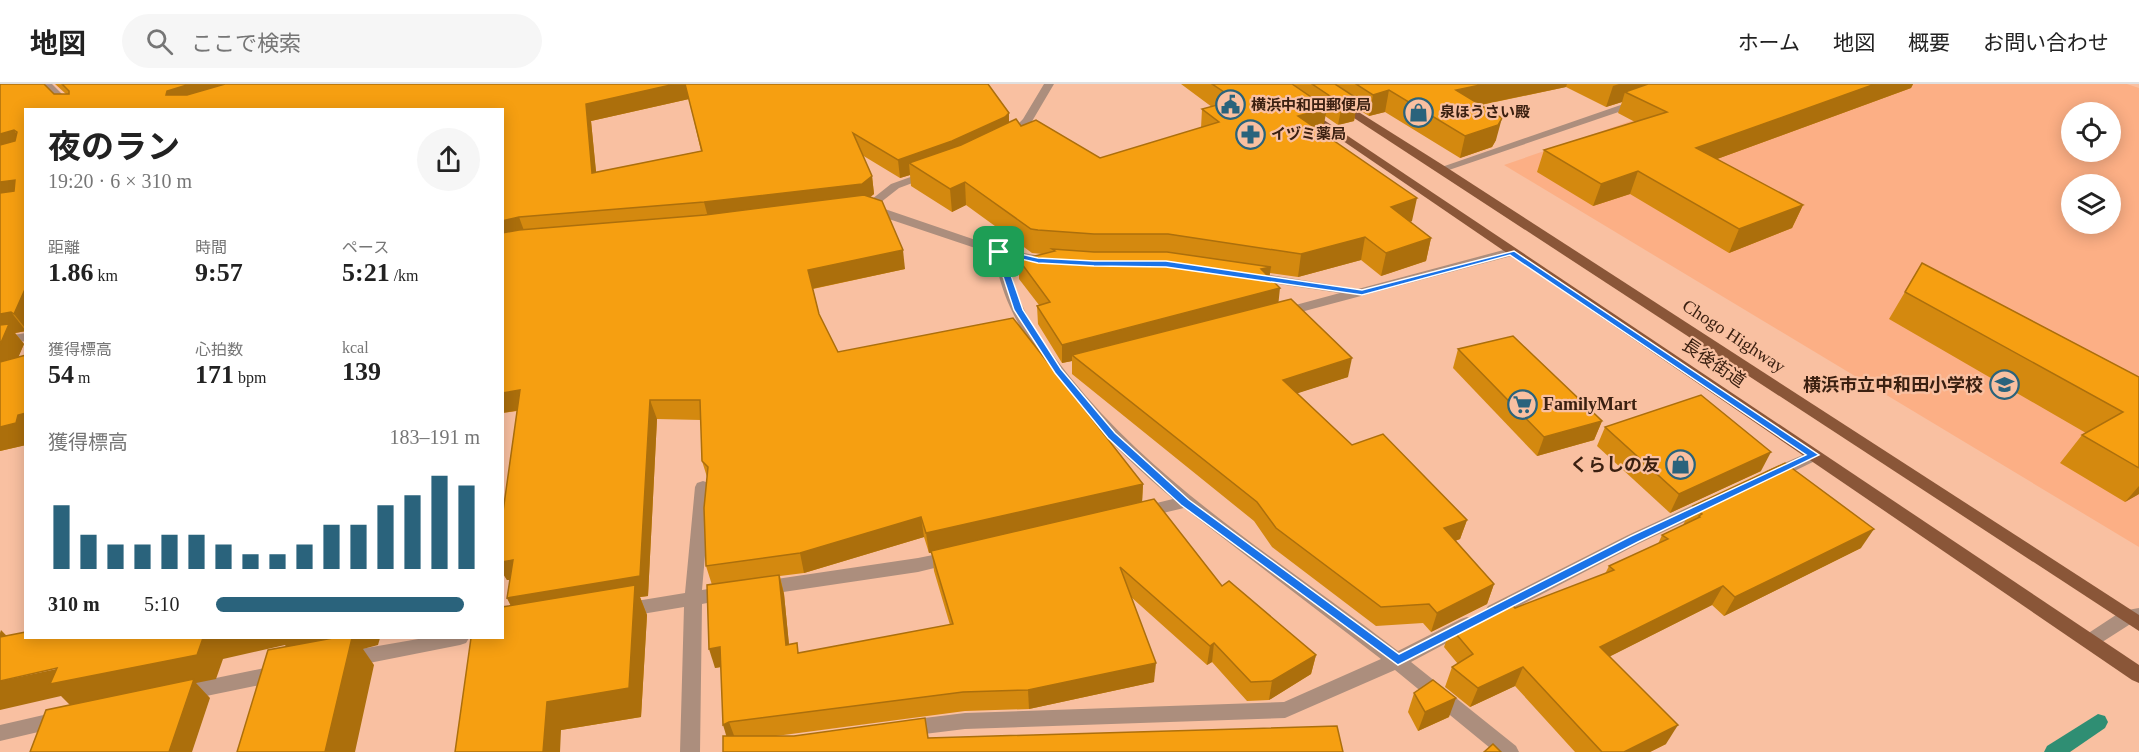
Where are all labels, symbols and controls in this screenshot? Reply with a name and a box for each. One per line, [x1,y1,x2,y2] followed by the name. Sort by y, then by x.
[122,14,542,68] search box
[143,25,176,58] icon: search
[30,28,86,59] text: 地図
[191,31,301,56] text: ここで検索
[1738,31,1800,55] text: ホーム
[1833,31,1875,55] text: 地図
[1908,31,1950,55] text: 概要
[1983,31,2109,55] text: お問い合わせ
[1214,89,1246,121] public building icon: 横浜中和田郵便局
[1251,96,1371,113] place label: 横浜中和田郵便局
[1403,96,1435,128] shop icon: 泉ほうさい殿
[2061,102,2121,234] map controls
[2061,102,2121,162] button: locate
[1440,104,1530,120] place label: 泉ほうさい殿
[1234,118,1266,150] pharmacy icon: イヅミ薬局
[1271,125,1346,142] place label: イヅミ薬局
[417,128,480,191] button: share
[48,129,180,165] text: 夜のラン
[48,170,192,192] text: 19:20 · 6 × 310 m
[2061,174,2121,234] button: layers
[973,226,1024,277] pin
[982,235,1015,268] icon: arrive
[48,239,80,256] text: 距離
[195,239,227,256] text: 時間
[342,239,389,256] text: ペース
[48,258,94,287] text: 1.86
[195,258,243,287] text: 9:57
[342,258,390,287] text: 5:21
[94,267,118,284] text: km
[390,267,419,284] text: /km
[1679,295,1789,377] street label: Chogo Highway
[1679,335,1749,391] street label: 長後街道
[342,339,369,356] text: kcal
[48,341,112,358] text: 獲得標高
[195,341,243,358] text: 心拍数
[342,357,381,386] text: 139
[48,360,74,389] text: 54
[195,360,234,389] text: 171
[74,369,90,386] text: m
[234,369,266,386] text: bpm
[1988,369,2020,401] school or university icon: 横浜市立中和田小学校
[1803,375,1983,395] place label: 横浜市立中和田小学校
[1506,388,1538,420] supermarket icon: FamilyMart
[1543,394,1637,414] place label: FamilyMart
[389,426,480,448] text: 183–191 m
[48,431,128,453] text: 獲得標高
[1665,449,1697,481] shop icon: くらしの友
[1570,455,1660,475] place label: くらしの友
[48,593,100,615] text: 310 m
[144,593,180,615] text: 5:10

